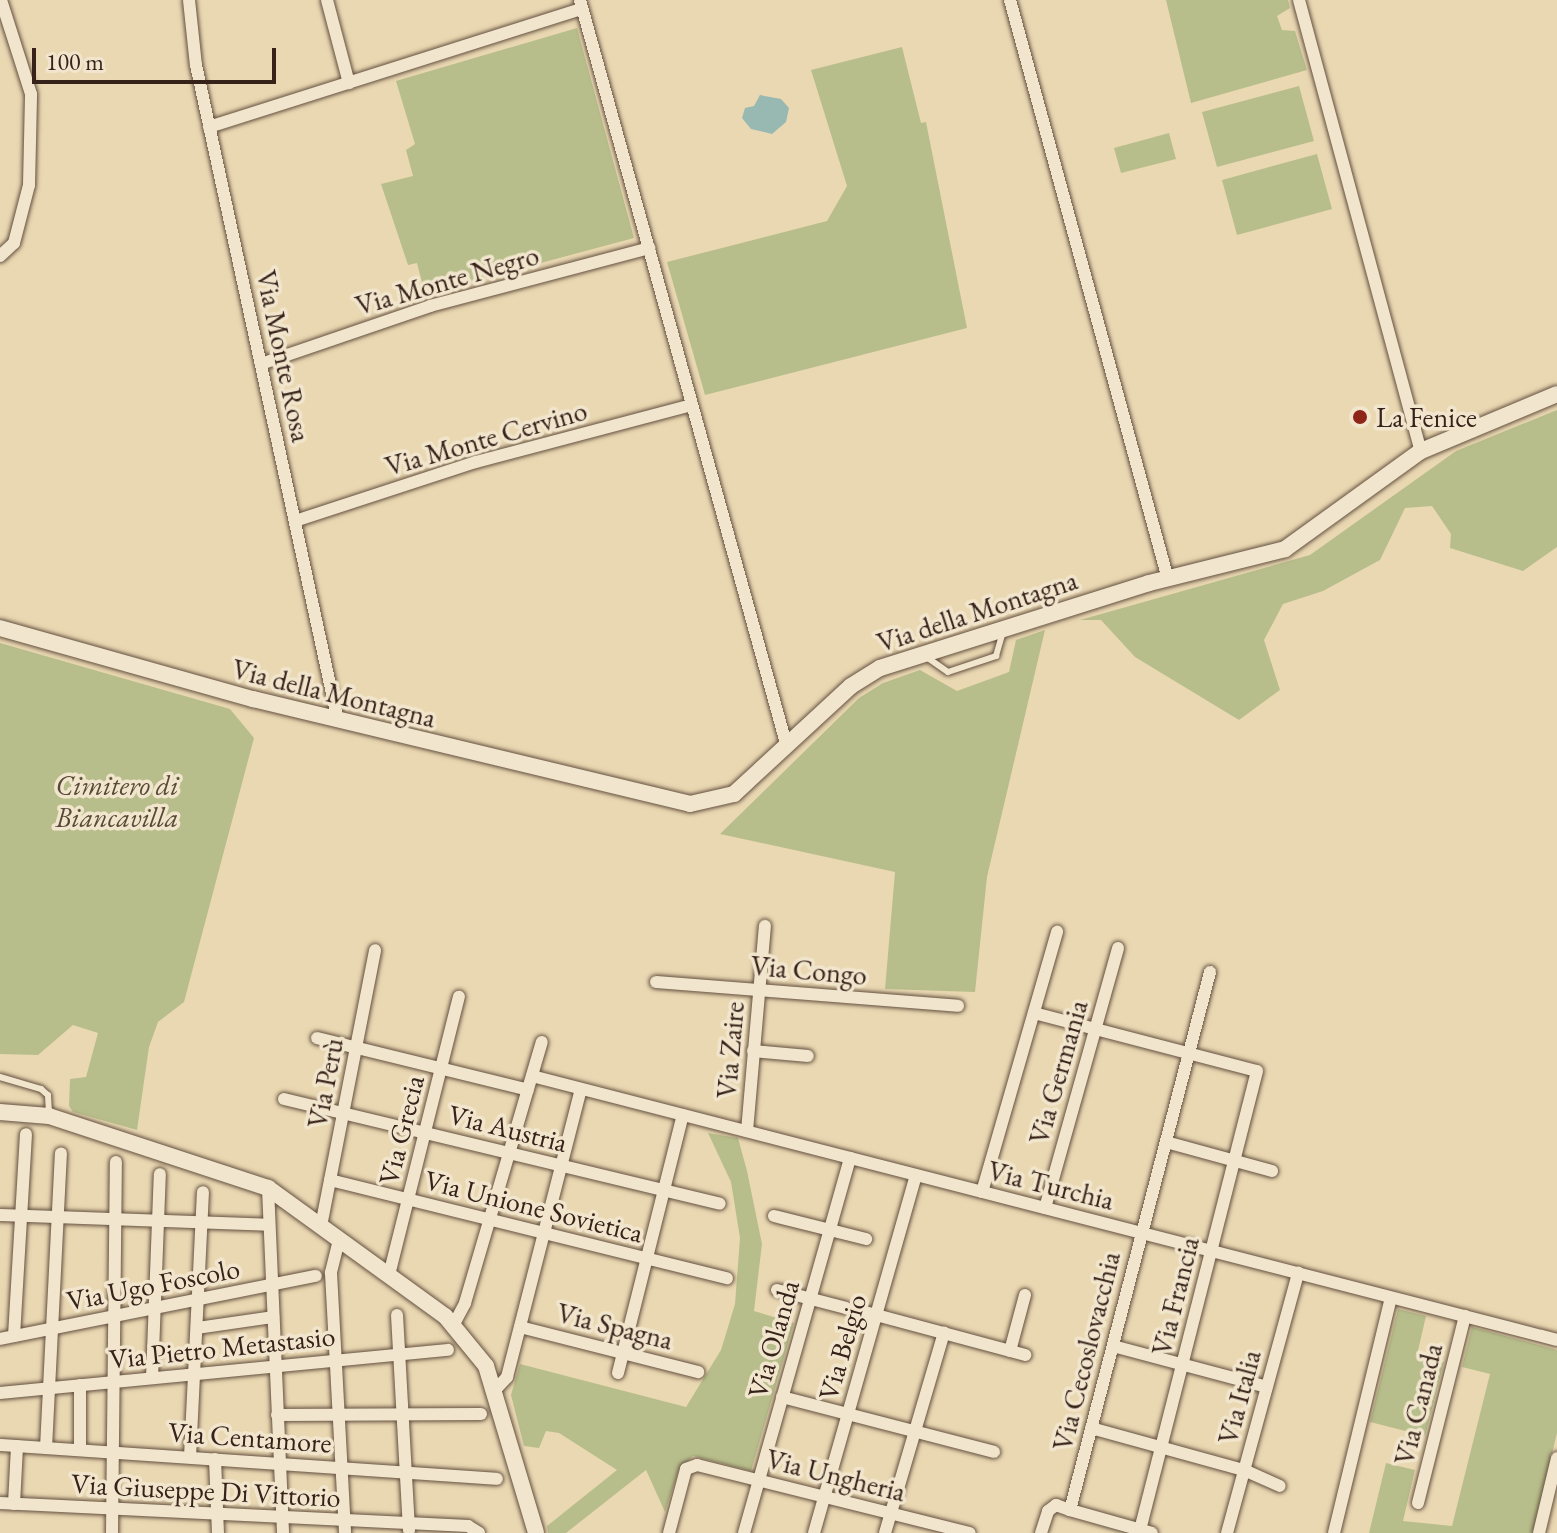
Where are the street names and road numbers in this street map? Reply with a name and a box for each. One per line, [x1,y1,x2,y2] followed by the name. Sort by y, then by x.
[352,238,542,322] street label: Via Monte Negro
[249,267,319,445] street label: Via Monte Rosa
[381,393,591,483] street label: Via Monte Cervino
[873,563,1081,659] street label: Via della Montagna
[229,651,439,735] street label: Via della Montagna
[750,948,868,992] street label: Via Congo
[1021,996,1095,1148] street label: Via Germania
[709,1000,751,1100] street label: Via Zaire
[300,1035,350,1131] street label: Via Perù
[371,1072,431,1188] street label: Via Grecia
[445,1097,571,1159] street label: Via Austria
[985,1153,1117,1217] street label: Via Turchia
[421,1163,647,1249] street label: Via Unione Sovietica
[1144,1233,1206,1359] street label: Via Francia
[1045,1248,1127,1454] street label: Via Cecoslovacchia
[64,1251,242,1317] street label: Via Ugo Foscolo
[740,1276,806,1402] street label: Via Olanda
[811,1290,873,1404] street label: Via Belgio
[554,1295,676,1357] street label: Via Spagna
[107,1318,337,1376] street label: Via Pietro Metastasio
[1387,1340,1449,1468] street label: Via Canada
[1210,1346,1268,1448] street label: Via Italia
[167,1415,333,1459] street label: Via Centamore
[763,1441,909,1509] street label: Via Ungheria
[70,1466,342,1514] street label: Via Giuseppe Di Vittorio

